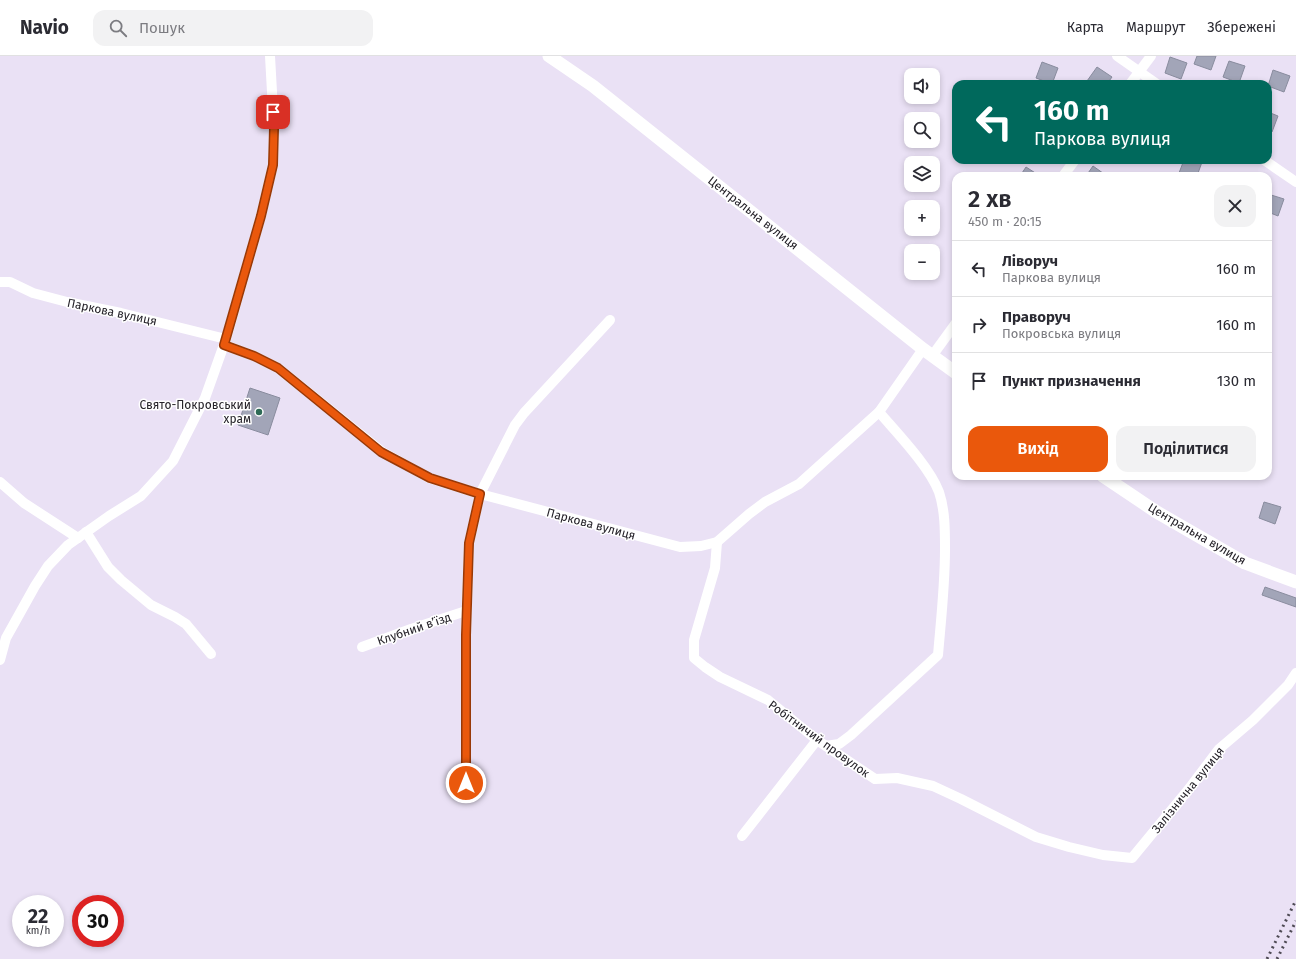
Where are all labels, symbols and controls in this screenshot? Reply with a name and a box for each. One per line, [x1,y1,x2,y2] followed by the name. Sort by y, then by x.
[93,10,373,46] search box
[20,16,69,39] text: Navio
[107,17,129,39] icon: search
[139,19,185,37] text: Пошук
[1067,19,1104,36] text: Карта
[1126,19,1185,36] text: Маршрут
[1207,19,1276,36] text: Збережені
[904,68,940,280] map controls
[904,68,940,104] button: sound
[1034,94,1109,127] text: 160 m
[256,95,290,129] pin
[968,96,1020,148] icon: left
[262,101,284,123] icon: arrive
[904,112,940,148] button: search
[1034,128,1171,150] text: Паркова вулиця
[904,156,940,192] button: layers
[705,173,801,253] street label: Центральна вулиця
[968,185,1012,213] text: 2 хв
[1214,185,1256,227] button: close
[904,200,940,236] button: +
[968,214,1042,229] text: 450 m · 20:15
[904,244,940,280] button: −
[1002,252,1058,270] text: Ліворуч
[968,258,990,280] icon: left
[1216,260,1256,278] text: 160 m
[1002,270,1101,285] text: Паркова вулиця
[66,296,158,328] street label: Паркова вулиця
[1002,308,1071,326] text: Праворуч
[968,314,990,336] icon: right
[1216,316,1256,334] text: 160 m
[1002,326,1121,341] text: Покровська вулиця
[968,370,990,392] icon: arrive
[1002,372,1141,390] text: Пункт призначення
[1217,372,1256,390] text: 130 m
[139,398,251,426] place label: Свято-Покровський храм
[254,407,264,417] marker: Свято-Покровський храм
[968,426,1108,472] button: Вихід
[1116,426,1256,472] button: Поділитися
[1146,500,1248,568] street label: Центральна вулиця
[545,505,637,543] street label: Паркова вулиця
[375,610,453,648] street label: Клубний в’їзд
[766,698,873,781] street label: Робітничий провулок
[1149,744,1227,836] street label: Залізнична вулиця
[445,762,487,804] position arrow
[72,895,124,947] speed limit sign: 30
[28,904,48,928] text: 22
[26,925,50,937] text: km/h

